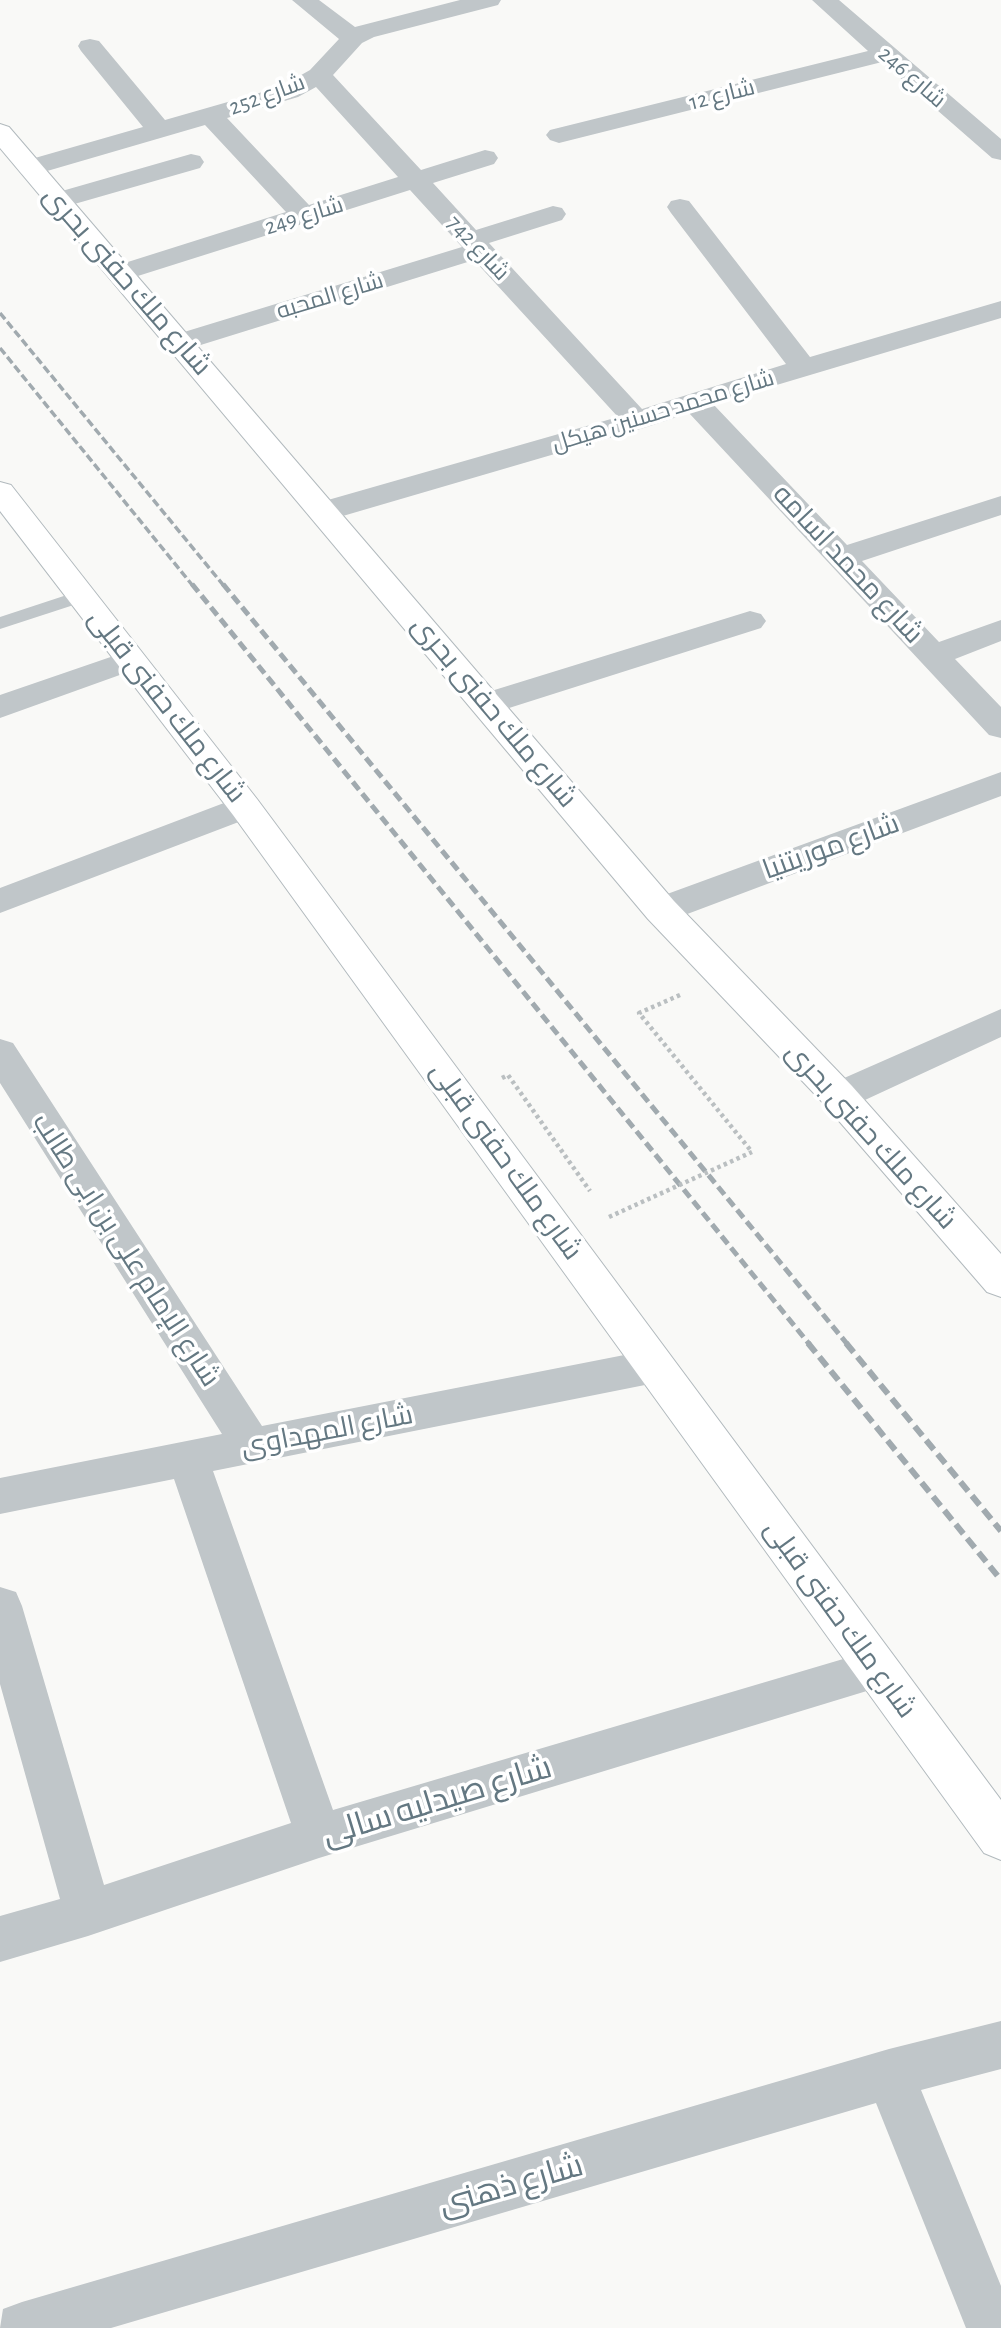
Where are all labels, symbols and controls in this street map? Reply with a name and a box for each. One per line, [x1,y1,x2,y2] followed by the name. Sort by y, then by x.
[872,40,952,114] street label: شارع 246
[225,69,309,121] street label: شارع 252
[686,74,758,116] street label: شارع 12
[36,179,218,383] street label: شارع ملك حفنى بحرى
[261,191,347,241] street label: شارع 249
[441,210,515,286] street label: شارع 742
[273,267,387,325] street label: شارع المحبه
[549,364,777,458] street label: شارع محمد حسنين هيكل
[766,477,930,651] street label: شارع محمد اسامه
[81,602,253,810] street label: شارع ملك حفنى قبلى
[404,609,584,815] street label: شارع ملك حفنى بحرى
[758,807,904,887] street label: شارع موريتنيا
[778,1036,964,1236] street label: شارع ملك حفنى بحرى
[423,1055,589,1267] street label: شارع ملك حفنى قبلى
[25,1107,227,1393] street label: شارع الإمام على بن ابى طالب
[238,1398,416,1464] street label: شارع المهداوى
[757,1513,923,1725] street label: شارع ملك حفنى قبلى
[318,1747,556,1855] street label: شارع صيدليه سالى
[434,2146,588,2224] street label: شارع ذهنى

